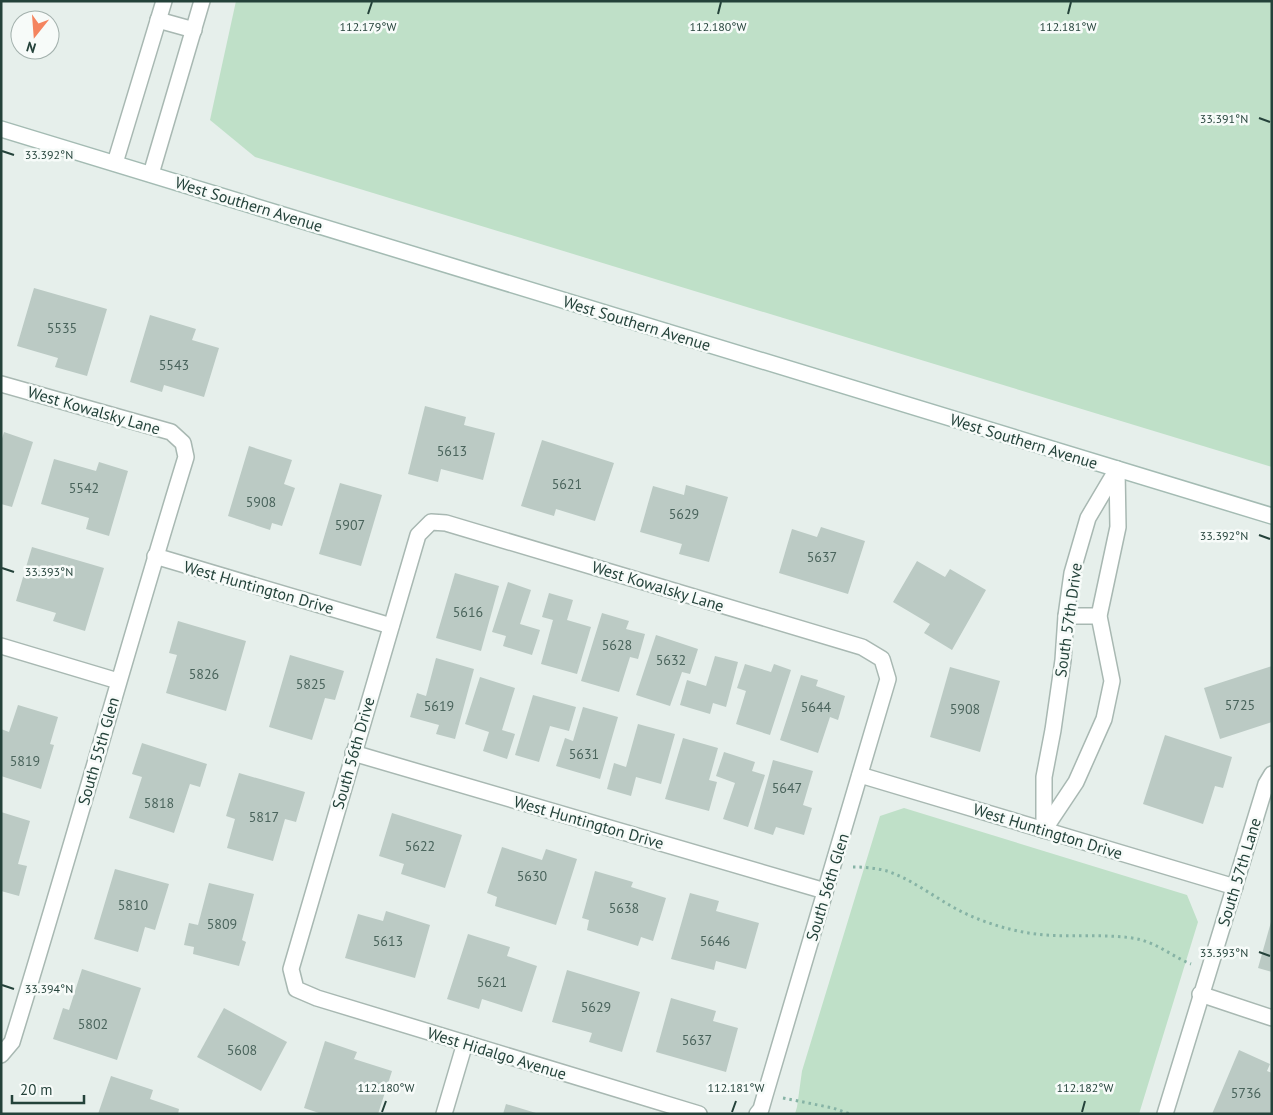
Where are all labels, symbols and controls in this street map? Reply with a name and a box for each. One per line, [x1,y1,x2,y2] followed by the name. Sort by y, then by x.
[10,10,60,60] north arrow
[340,19,396,34] text: 112.179°W
[690,19,746,34] text: 112.180°W
[1040,19,1096,34] text: 112.181°W
[24,37,38,57] text: N
[1200,111,1248,126] text: 33.391°N
[25,147,73,162] text: 33.392°N
[173,172,325,236] street label: West Southern Avenue
[561,291,713,355] street label: West Southern Avenue
[47,319,77,337] house number: 5535
[159,356,189,374] house number: 5543
[25,381,163,439] street label: West Kowalsky Lane
[948,409,1100,473] street label: West Southern Avenue
[437,442,467,460] house number: 5613
[552,475,582,493] house number: 5621
[69,479,99,497] house number: 5542
[246,493,276,511] house number: 5908
[669,505,699,523] house number: 5629
[335,516,365,534] house number: 5907
[1200,528,1248,543] text: 33.392°N
[807,548,837,566] house number: 5637
[182,556,336,618] street label: West Huntington Drive
[590,556,726,616] street label: West Kowalsky Lane
[1050,561,1086,679] street label: South 57th Drive
[25,564,73,579] text: 33.393°N
[453,603,483,621] house number: 5616
[602,636,632,654] house number: 5628
[656,651,686,669] house number: 5632
[189,665,219,683] house number: 5826
[296,675,326,693] house number: 5825
[73,695,123,807] street label: South 55th Glen
[327,695,379,811] street label: South 56th Drive
[1225,696,1255,714] house number: 5725
[424,697,454,715] house number: 5619
[801,698,832,716] house number: 5644
[950,700,980,718] house number: 5908
[569,745,599,763] house number: 5631
[10,752,40,770] house number: 5819
[772,779,802,797] house number: 5647
[512,791,666,853] street label: West Huntington Drive
[144,794,174,812] house number: 5818
[971,799,1125,863] street label: West Huntington Drive
[249,808,279,826] house number: 5817
[1213,815,1265,929] street label: South 57th Lane
[801,831,853,943] street label: South 56th Glen
[405,837,435,855] house number: 5622
[517,867,548,885] house number: 5630
[118,896,149,914] house number: 5810
[609,899,639,917] house number: 5638
[207,915,237,933] house number: 5809
[373,932,403,950] house number: 5613
[700,932,730,950] house number: 5646
[1200,945,1248,960] text: 33.393°N
[477,973,507,991] house number: 5621
[25,981,73,996] text: 33.394°N
[581,998,611,1016] house number: 5629
[78,1015,108,1033] house number: 5802
[425,1022,569,1084] street label: West Hidalgo Avenue
[682,1031,712,1049] house number: 5637
[227,1041,257,1059] house number: 5608
[12,1072,85,1104] scale bar
[20,1080,53,1099] text: 20 m
[358,1080,414,1095] text: 112.180°W
[708,1080,764,1095] text: 112.181°W
[1057,1080,1113,1095] text: 112.182°W
[1231,1084,1261,1102] house number: 5736

